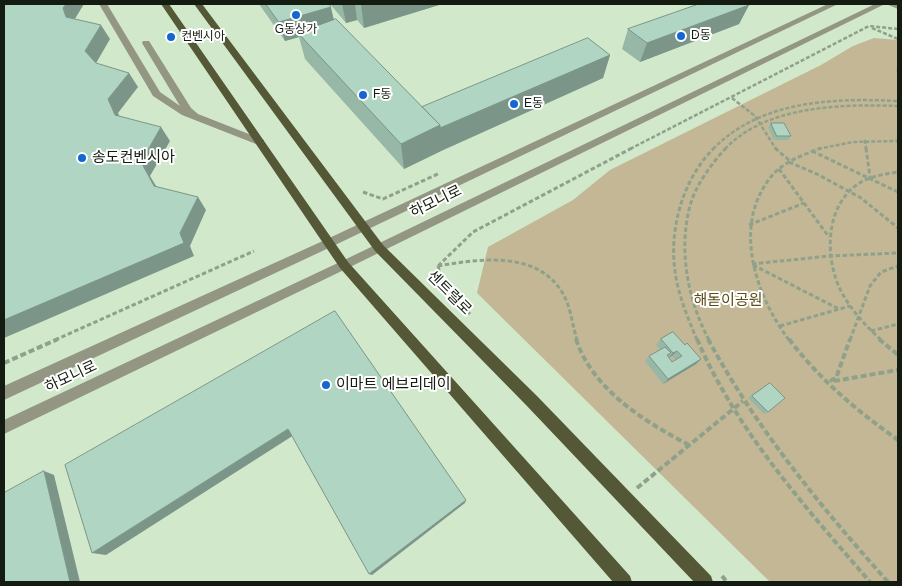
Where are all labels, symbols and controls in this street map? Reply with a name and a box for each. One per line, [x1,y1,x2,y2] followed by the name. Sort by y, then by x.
[290,9,302,21] marker: G동상가
[275,23,317,37] place label: G동상가
[691,29,711,43] place label: D동
[181,30,225,44] place label: 컨벤시아
[675,30,687,42] marker: D동
[165,31,177,43] marker: 컨벤시아
[373,88,391,102] place label: F동
[357,89,369,101] marker: F동
[524,97,543,111] place label: E동
[508,98,520,110] marker: E동
[92,149,175,167] place label: 송도컨벤시아
[76,152,88,164] marker: 송도컨벤시아
[407,182,465,222] street label: 하모니로
[423,267,475,319] street label: 센트럴로
[694,292,762,310] park label: 해돋이공원
[42,357,100,397] street label: 하모니로
[336,376,451,394] place label: 이마트 에브리데이
[320,379,332,391] marker: 이마트 에브리데이

